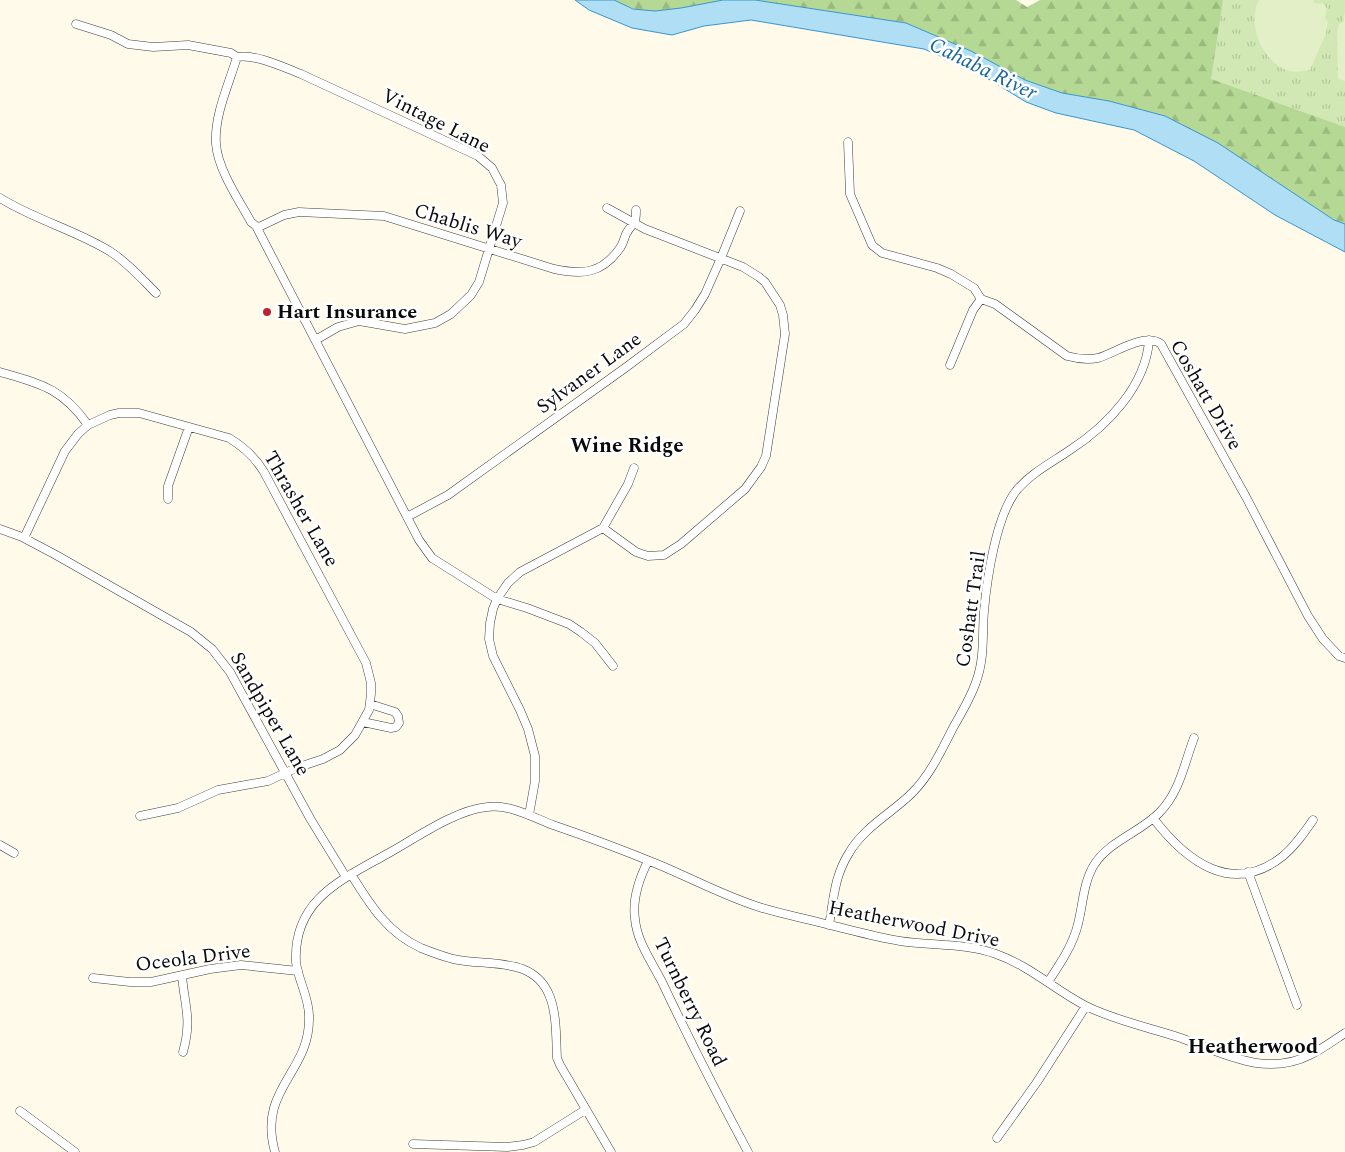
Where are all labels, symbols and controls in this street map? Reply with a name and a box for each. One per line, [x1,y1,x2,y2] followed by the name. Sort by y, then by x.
[924,29,1043,109] water label: Cahaba River
[376,81,496,161] street label: Vintage Lane
[410,195,527,257] street label: Chablis Way
[277,297,417,327] place label: Hart Insurance
[261,306,273,318] marker: Hart Insurance
[530,324,648,422] street label: Sylvaner Lane
[1162,334,1250,456] street label: Coshatt Drive
[570,430,684,462] district label: Wine Ridge
[256,445,346,573] street label: Thrasher Lane
[948,549,994,669] street label: Coshatt Trail
[222,646,318,782] street label: Sandpiper Lane
[826,893,1002,955] street label: Heatherwood Drive
[646,932,734,1072] street label: Turnberry Road
[134,936,252,980] street label: Oceola Drive
[1188,1031,1318,1063] district label: Heatherwood

